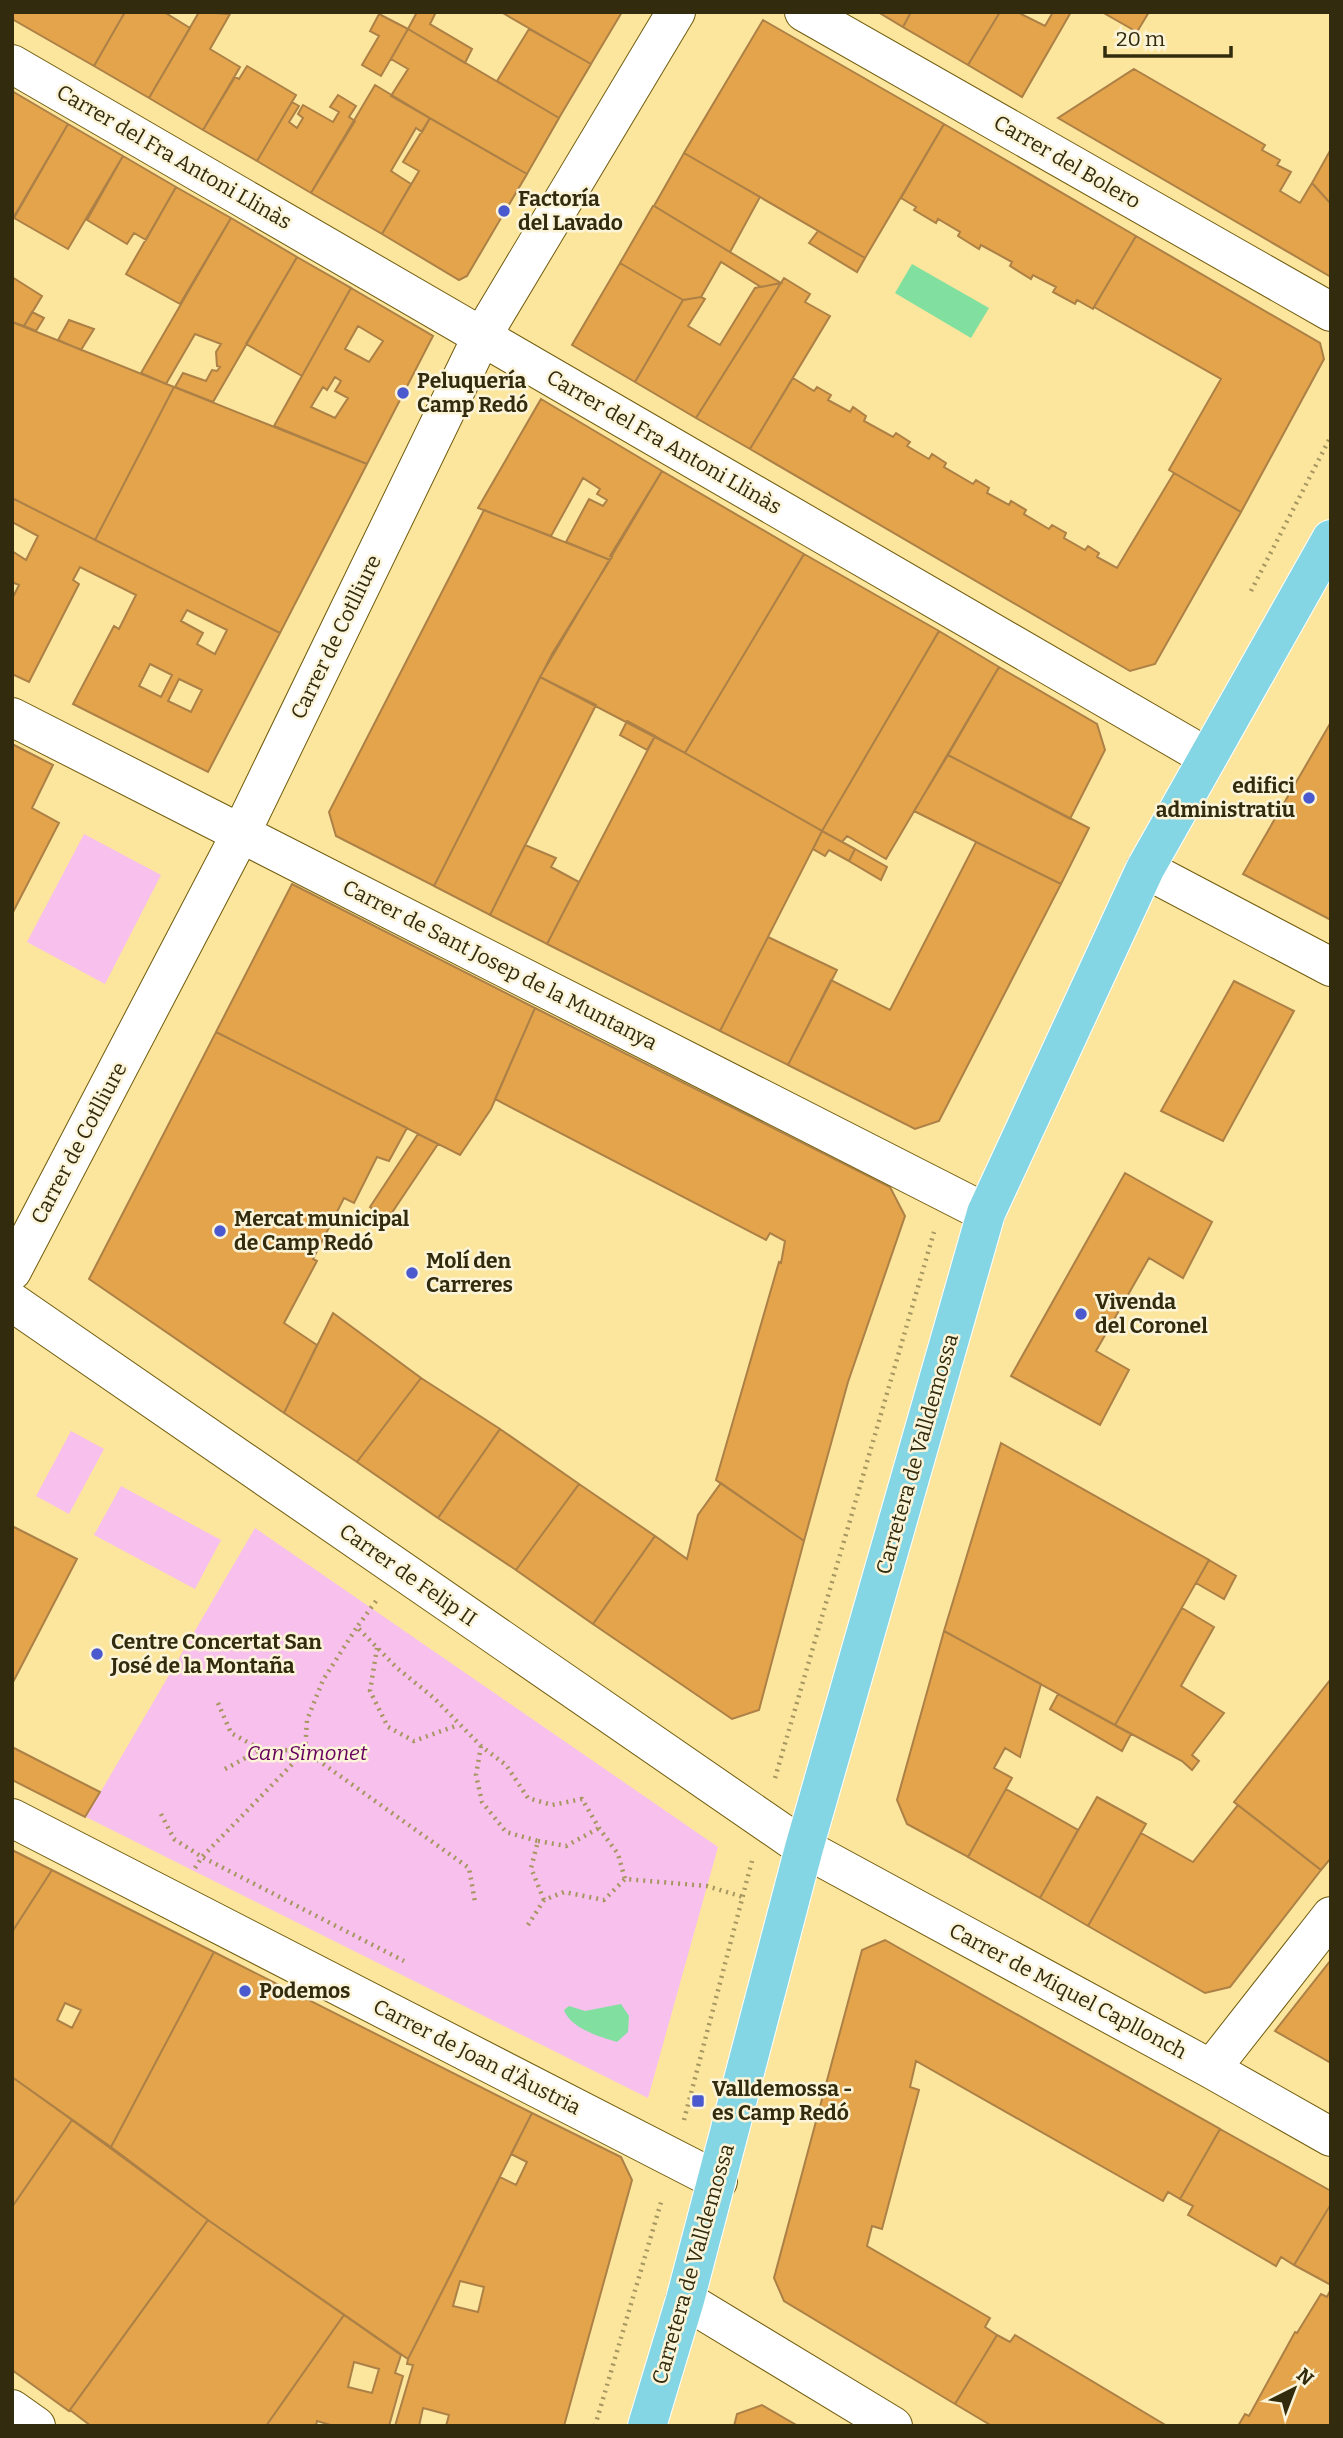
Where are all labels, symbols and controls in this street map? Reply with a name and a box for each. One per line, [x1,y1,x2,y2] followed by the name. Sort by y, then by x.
[1105,14,1231,58] scale bar
[1116,26,1165,52] text: 20 m
[52,79,296,235] street label: Carrer del Fra Antoni Llinàs
[989,109,1145,215] street label: Carrer del Bolero
[518,186,623,236] place label: Factoría del Lavado
[496,203,512,219] marker: Factoría del Lavado
[542,364,786,520] street label: Carrer del Fra Antoni Llinàs
[417,368,528,418] place label: Peluquería Camp Redó
[395,385,411,401] marker: Peluquería Camp Redó
[285,551,387,723] street label: Carrer de Cotlliure
[1156,773,1295,823] place label: edifici administratiu
[1301,790,1317,806] marker: edifici administratiu
[338,874,662,1056] street label: Carrer de Sant Josep de la Muntanya
[25,1058,133,1228] street label: Carrer de Cotlliure
[234,1206,410,1256] place label: Mercat municipal de Camp Redó
[212,1223,228,1239] marker: Mercat municipal de Camp Redó
[426,1248,513,1298] place label: Molí den Carreres
[404,1265,420,1281] marker: Molí den Carreres
[1095,1289,1208,1339] place label: Vivenda del Coronel
[1073,1306,1089,1322] marker: Vivenda del Coronel
[870,1330,964,1577] street label: Carretera de Valldemossa
[334,1518,482,1632] street label: Carrer de Felip II
[110,1629,322,1679] place label: Centre Concertat San José de la Montaña
[89,1646,105,1662] marker: Centre Concertat San José de la Montaña
[247,1740,368,1766] park label: Can Simonet
[945,1917,1191,2065] street label: Carrer de Miquel Capllonch
[259,1978,350,2004] place label: Podemos
[237,1983,253,1999] marker: Podemos
[369,1993,586,2121] street label: Carrer de Joan d'Àustria
[712,2076,852,2126] place label: Valldemossa - es Camp Redó
[690,2093,706,2109] marker: Valldemossa - es Camp Redó
[646,2140,740,2387] street label: Carretera de Valldemossa
[1259,2354,1329,2424] north arrow
[1292,2363,1318,2390] text: N

